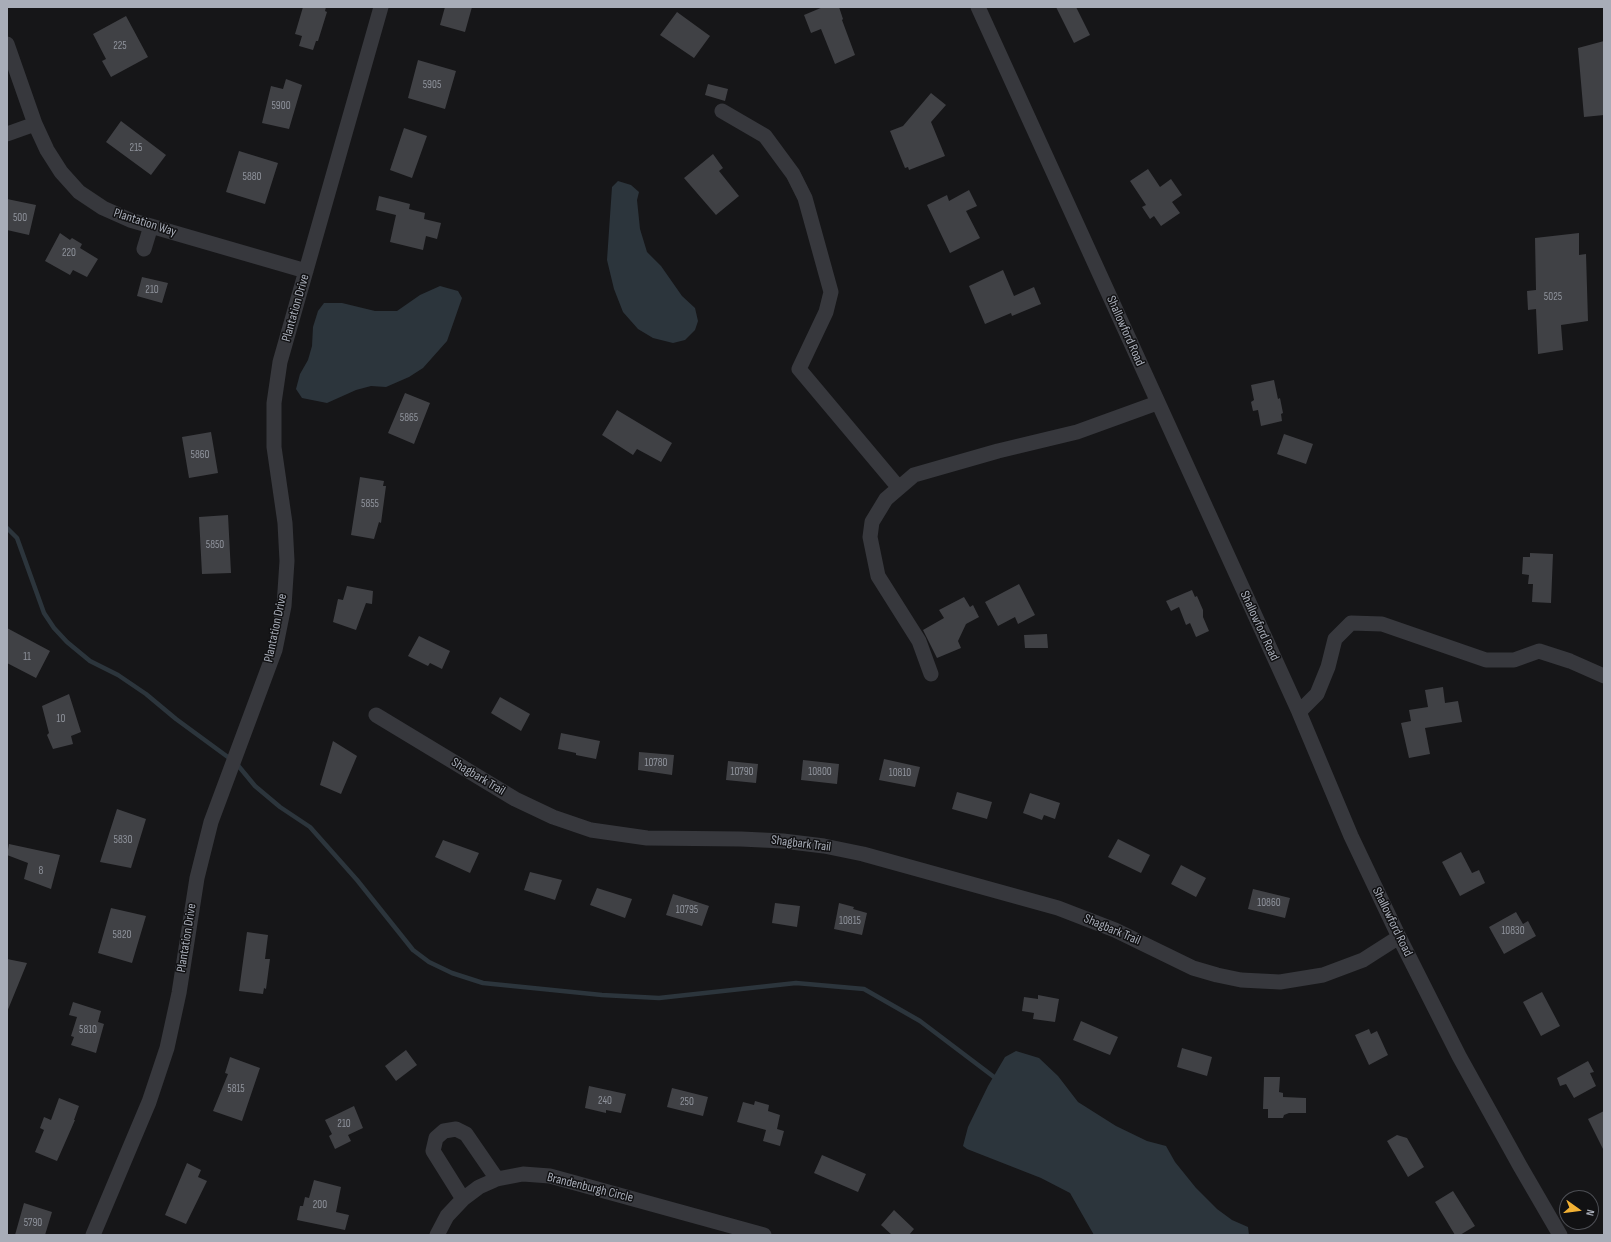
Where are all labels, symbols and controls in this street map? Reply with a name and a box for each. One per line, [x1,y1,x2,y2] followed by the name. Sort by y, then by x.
[113,39,127,53] house number: 225
[423,78,441,92] house number: 5905
[271,99,291,113] house number: 5900
[130,141,142,155] house number: 215
[243,170,261,184] house number: 5880
[112,206,178,240] street label: Plantation Way
[13,211,27,225] house number: 500
[62,246,76,260] house number: 220
[279,272,313,344] street label: Plantation Drive
[145,283,159,297] house number: 210
[1544,290,1562,304] house number: 5025
[1103,294,1147,368] street label: Shallowford Road
[400,411,418,425] house number: 5865
[191,448,209,462] house number: 5860
[361,497,379,511] house number: 5855
[206,538,224,552] house number: 5850
[1236,589,1282,663] street label: Shallowford Road
[261,592,291,664] street label: Plantation Drive
[23,650,31,664] house number: 11
[57,712,65,726] house number: 10
[448,755,508,799] street label: Shagbark Trail
[645,756,667,770] house number: 10780
[731,765,753,779] house number: 10790
[808,765,832,779] house number: 10800
[889,766,911,780] house number: 10810
[114,833,132,847] house number: 5830
[770,833,832,855] street label: Shagbark Trail
[39,864,43,878] house number: 8
[1369,885,1415,959] street label: Shallowford Road
[1257,896,1281,910] house number: 10860
[174,902,200,974] street label: Plantation Drive
[676,903,698,917] house number: 10795
[1081,911,1143,949] street label: Shagbark Trail
[839,914,861,928] house number: 10815
[1501,924,1525,938] house number: 10830
[113,928,131,942] house number: 5820
[79,1023,97,1037] house number: 5810
[227,1082,245,1096] house number: 5815
[598,1094,612,1108] house number: 240
[680,1095,694,1109] house number: 250
[337,1117,351,1131] house number: 210
[545,1170,635,1206] street label: Brandenburgh Circle
[1559,1190,1599,1230] north arrow
[313,1198,327,1212] house number: 200
[1583,1208,1597,1217] text: N
[24,1216,42,1230] house number: 5790

